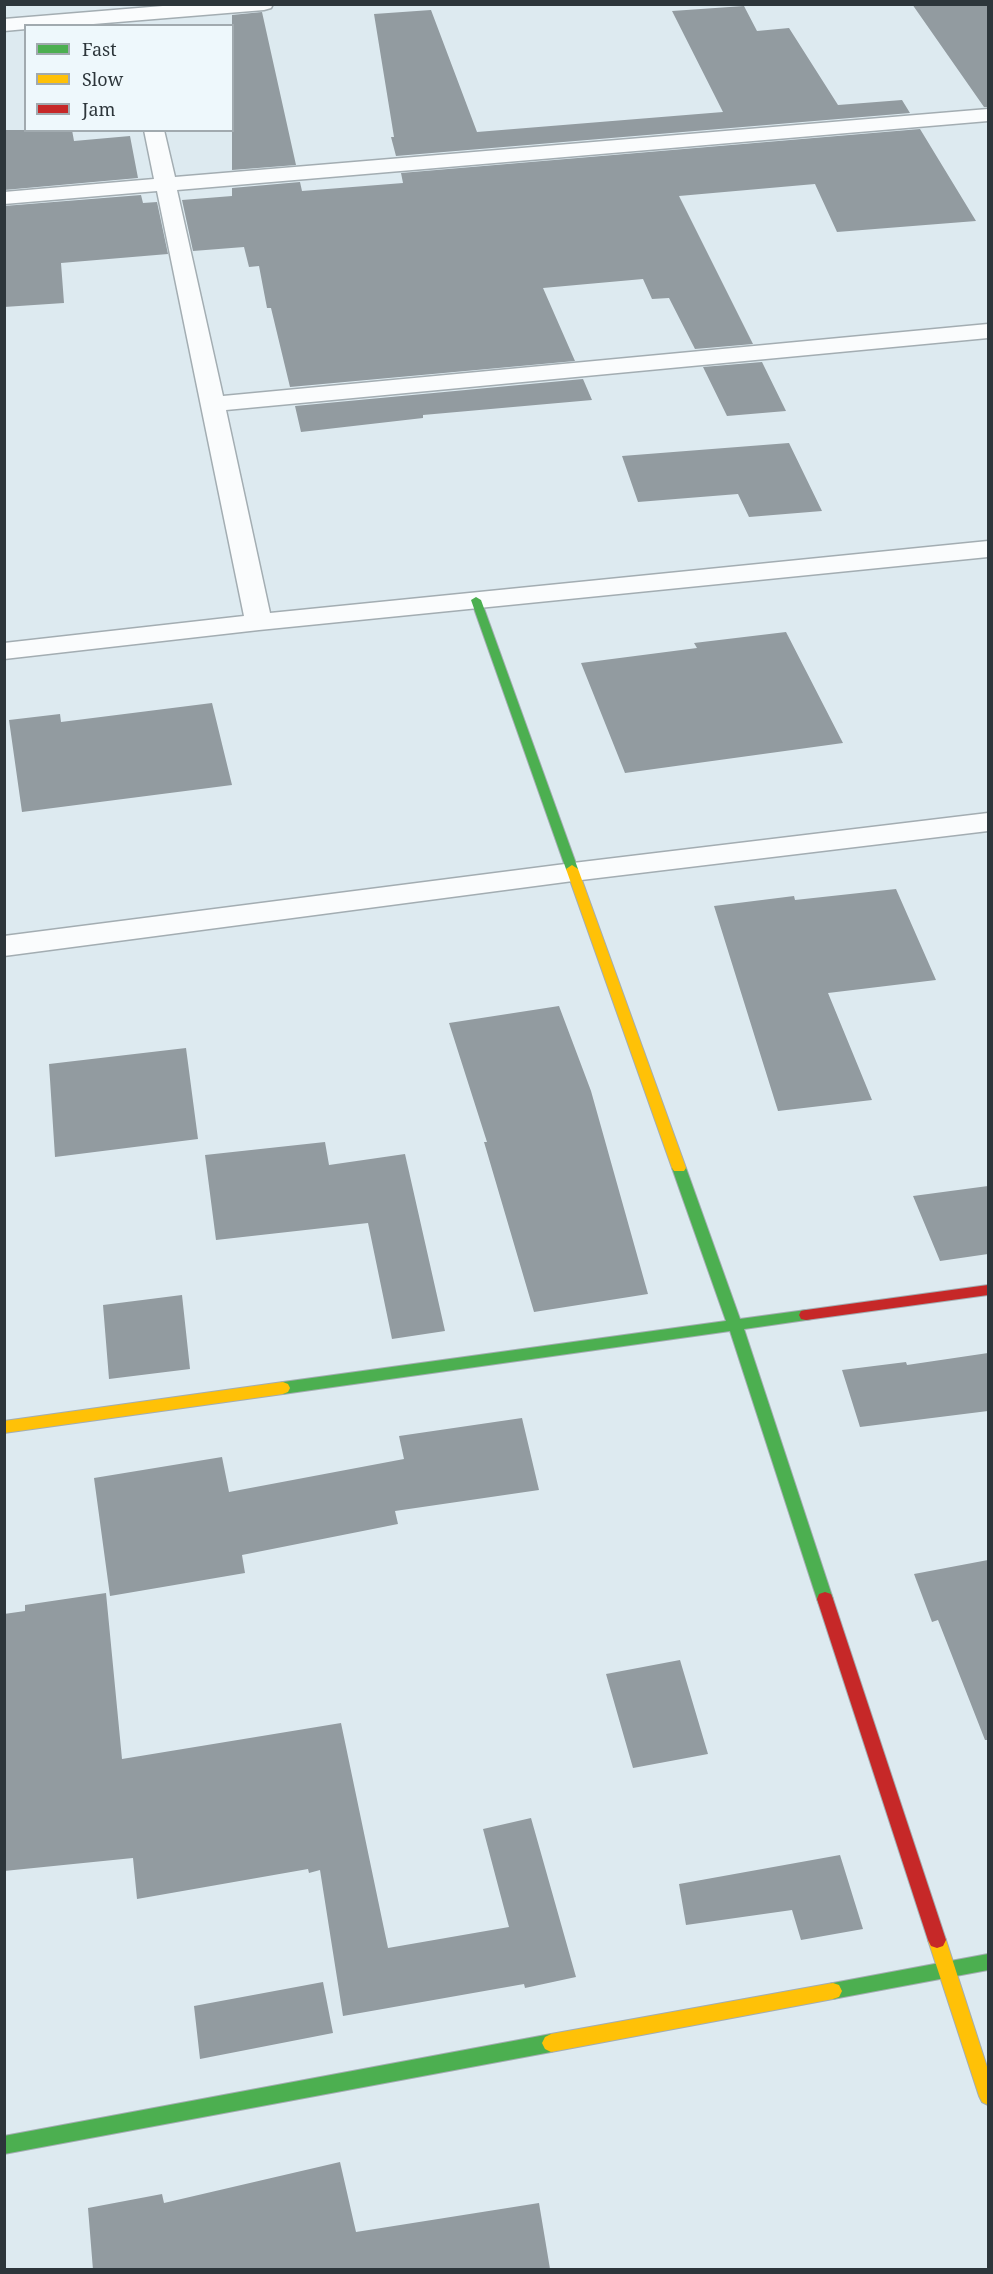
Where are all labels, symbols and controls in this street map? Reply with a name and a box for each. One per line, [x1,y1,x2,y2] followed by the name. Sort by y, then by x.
[24,24,234,132] legend
[82,37,117,61] text: Fast
[82,67,123,91] text: Slow
[82,97,116,121] text: Jam

